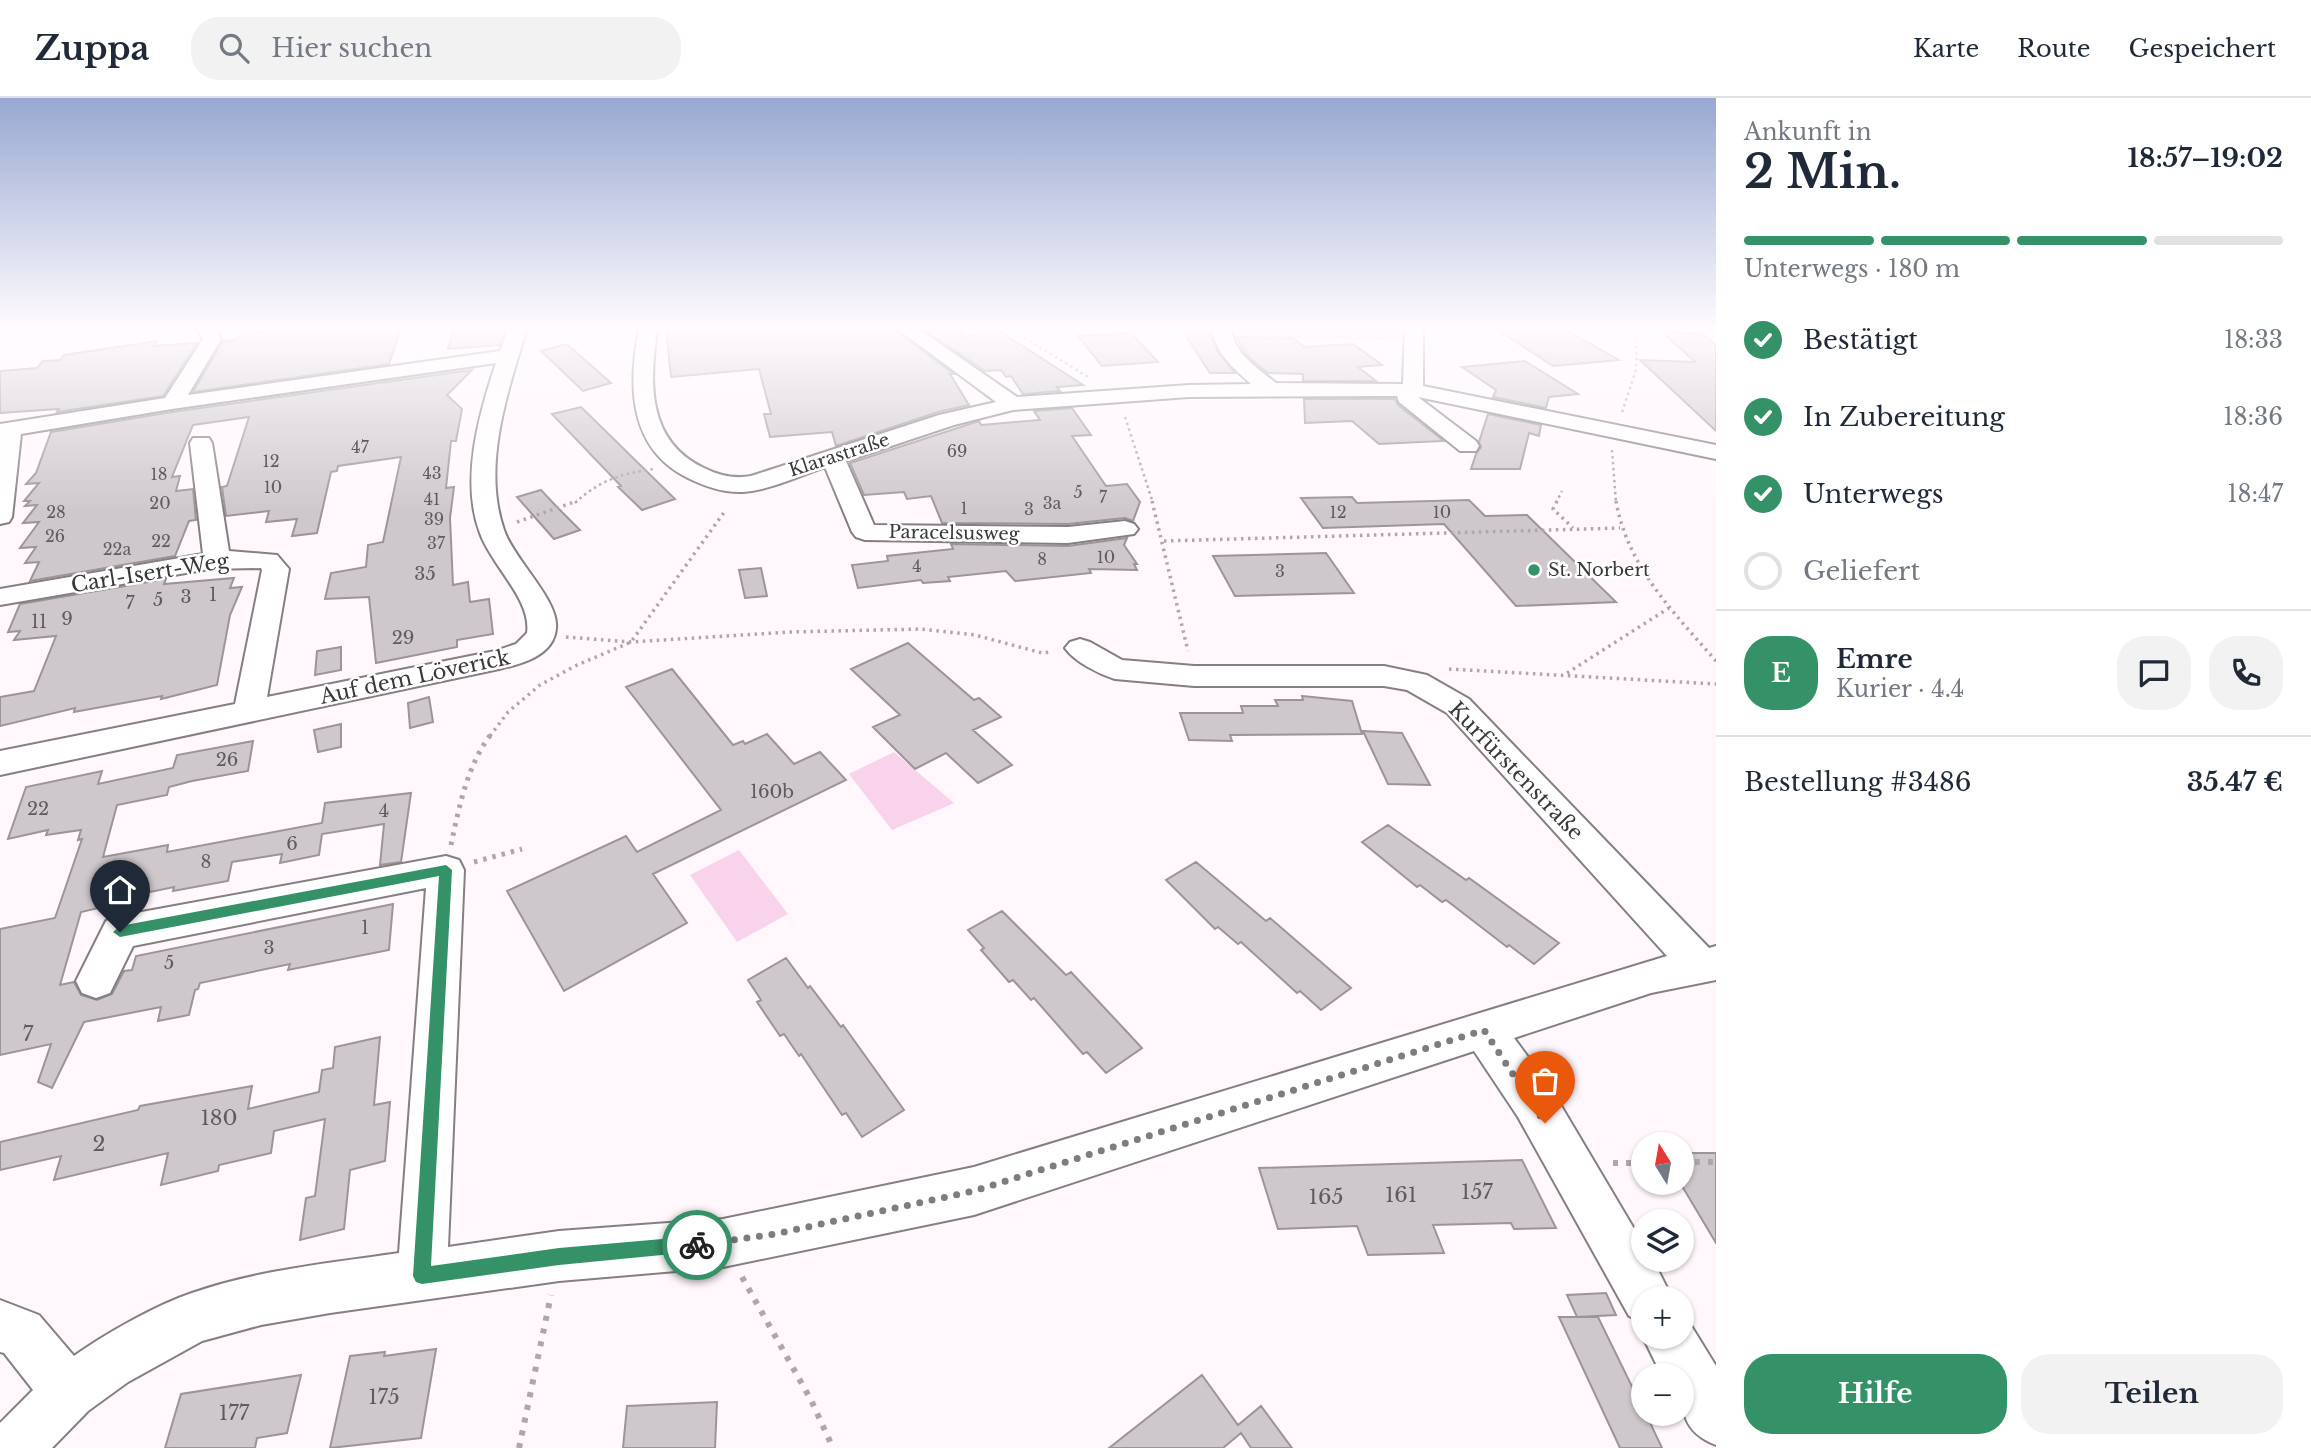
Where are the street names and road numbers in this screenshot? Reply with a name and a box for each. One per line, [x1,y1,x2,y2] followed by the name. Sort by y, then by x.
[786,428,892,482] street label: Klarastraße
[888,521,1020,545] street label: Paracelsusweg
[69,548,231,598] street label: Carl-Isert-Weg
[317,644,513,710] street label: Auf dem Löverick
[1443,696,1589,846] street label: Kurfürstenstraße

